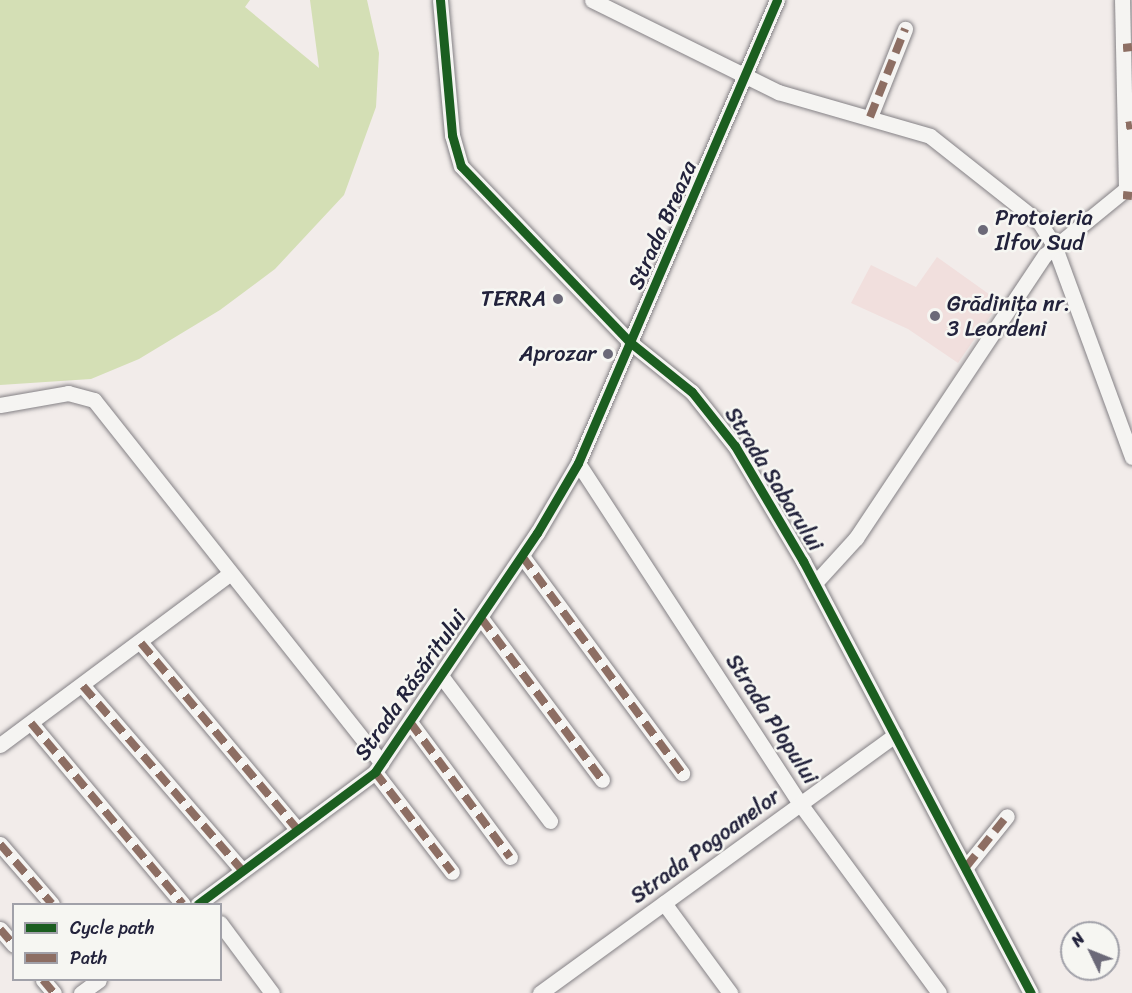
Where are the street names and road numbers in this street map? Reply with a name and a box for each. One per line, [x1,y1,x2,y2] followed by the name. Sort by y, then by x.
[622,156,702,294] street label: Strada Breaza
[719,402,829,556] street label: Strada Sabarului
[348,605,472,765] street label: Strada Răsăritului
[720,649,824,789] street label: Strada Plopului
[625,783,785,909] street label: Strada Pogoanelor

